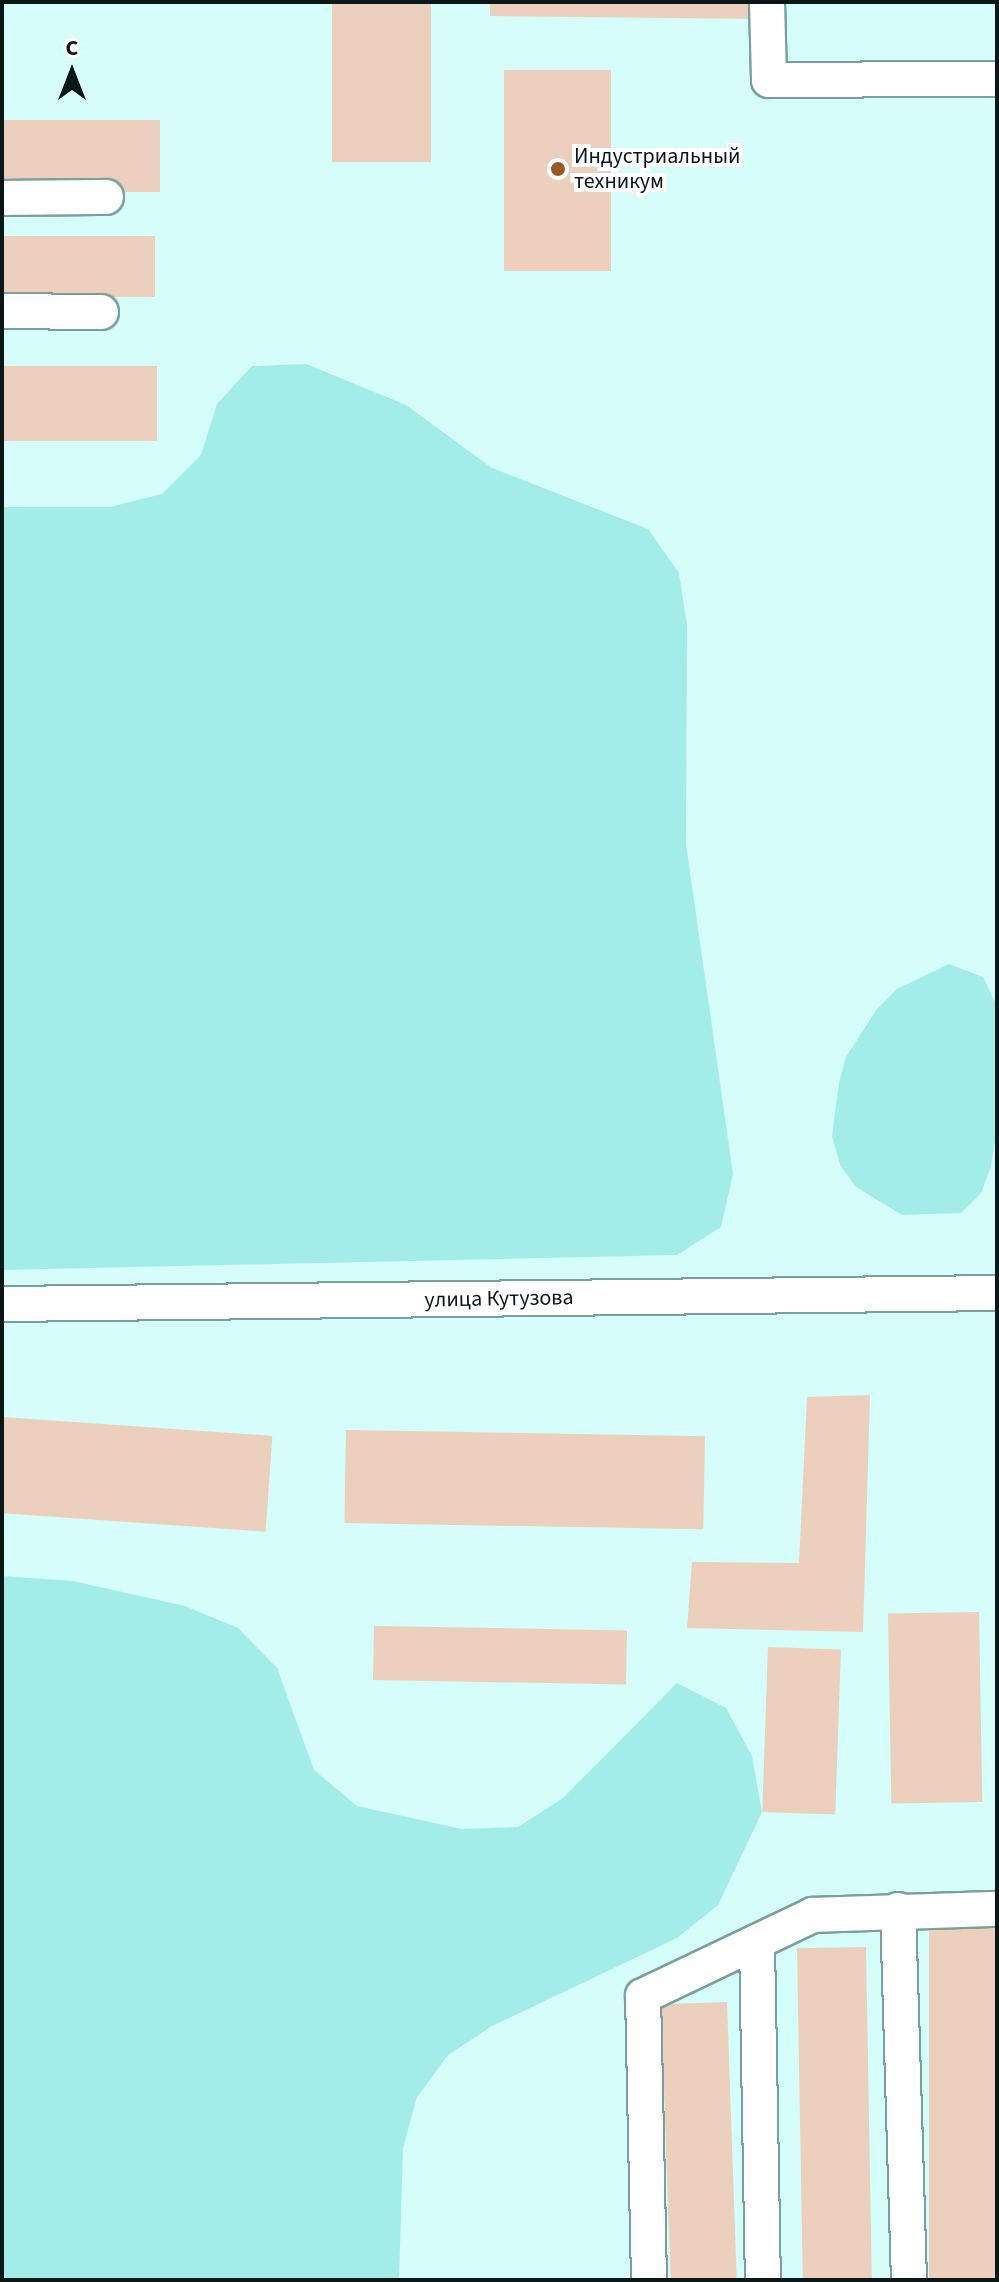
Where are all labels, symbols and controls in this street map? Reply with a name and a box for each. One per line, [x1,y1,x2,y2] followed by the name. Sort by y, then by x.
[32,32,112,112] north arrow
[66,32,78,64] text: С
[574,143,740,194] place label: Индустриальный техникум
[549,160,567,178] marker: Индустриальный техникум
[424,1285,574,1313] street label: улица Кутузова

